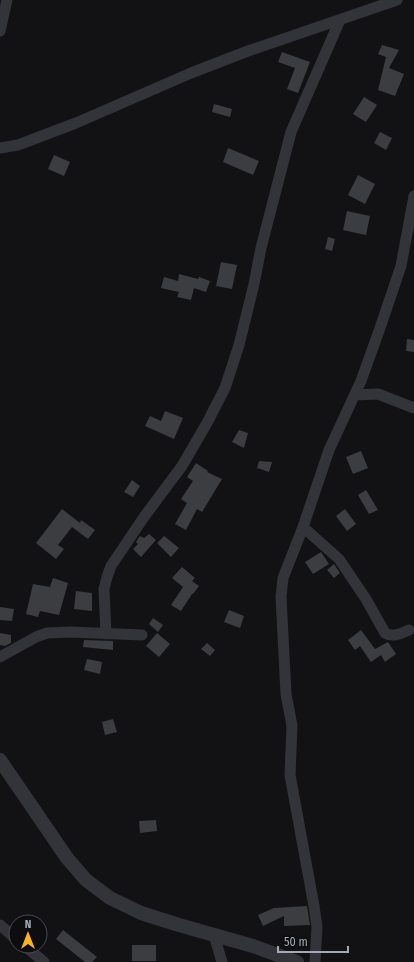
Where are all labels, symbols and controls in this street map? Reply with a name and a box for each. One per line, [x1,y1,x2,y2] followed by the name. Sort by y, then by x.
[8,914,48,954] north arrow
[25,918,31,931] text: N
[278,928,348,954] scale bar
[284,935,308,949] text: 50 m

